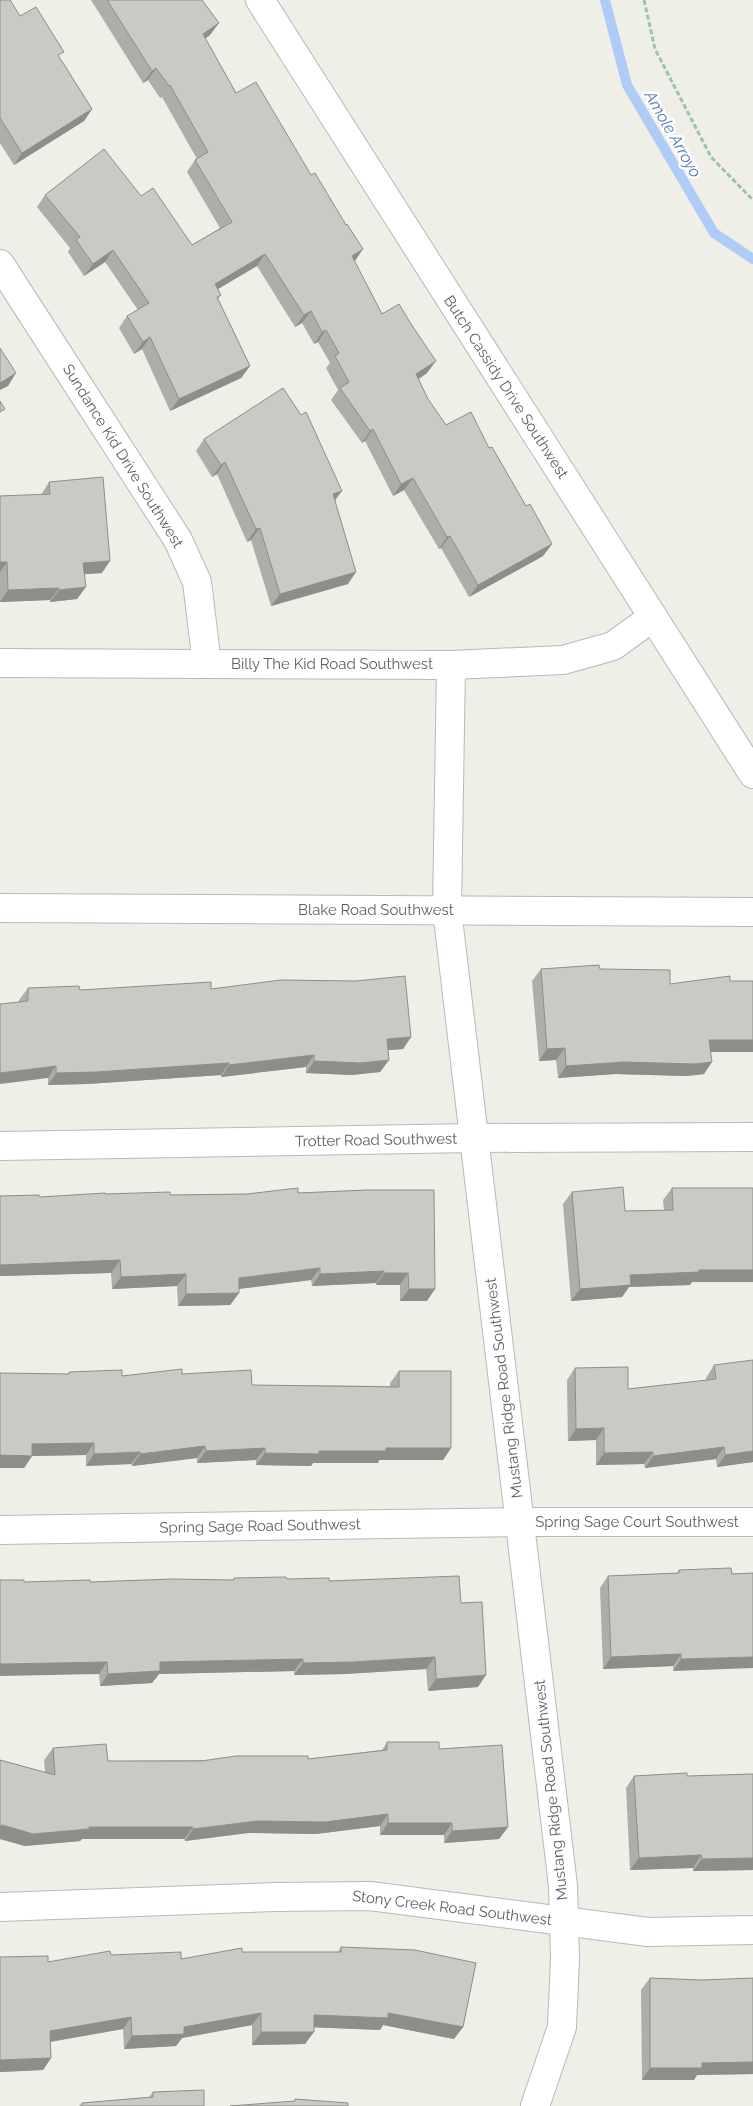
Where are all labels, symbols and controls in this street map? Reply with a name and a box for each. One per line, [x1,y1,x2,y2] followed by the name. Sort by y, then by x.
[640,86,705,181] water label: Amole Arroyo
[440,292,572,482] street label: Butch Cassidy Drive Southwest
[59,361,187,551] street label: Sundance Kid Drive Southwest
[231,655,433,673] street label: Billy The Kid Road Southwest
[298,901,454,919] street label: Blake Road Southwest
[295,1130,457,1150] street label: Trotter Road Southwest
[482,1277,526,1499] street label: Mustang Ridge Road Southwest
[535,1513,739,1531] street label: Spring Sage Court Southwest
[159,1515,361,1537] street label: Spring Sage Road Southwest
[530,1679,572,1901] street label: Mustang Ridge Road Southwest
[351,1887,553,1929] street label: Stony Creek Road Southwest

